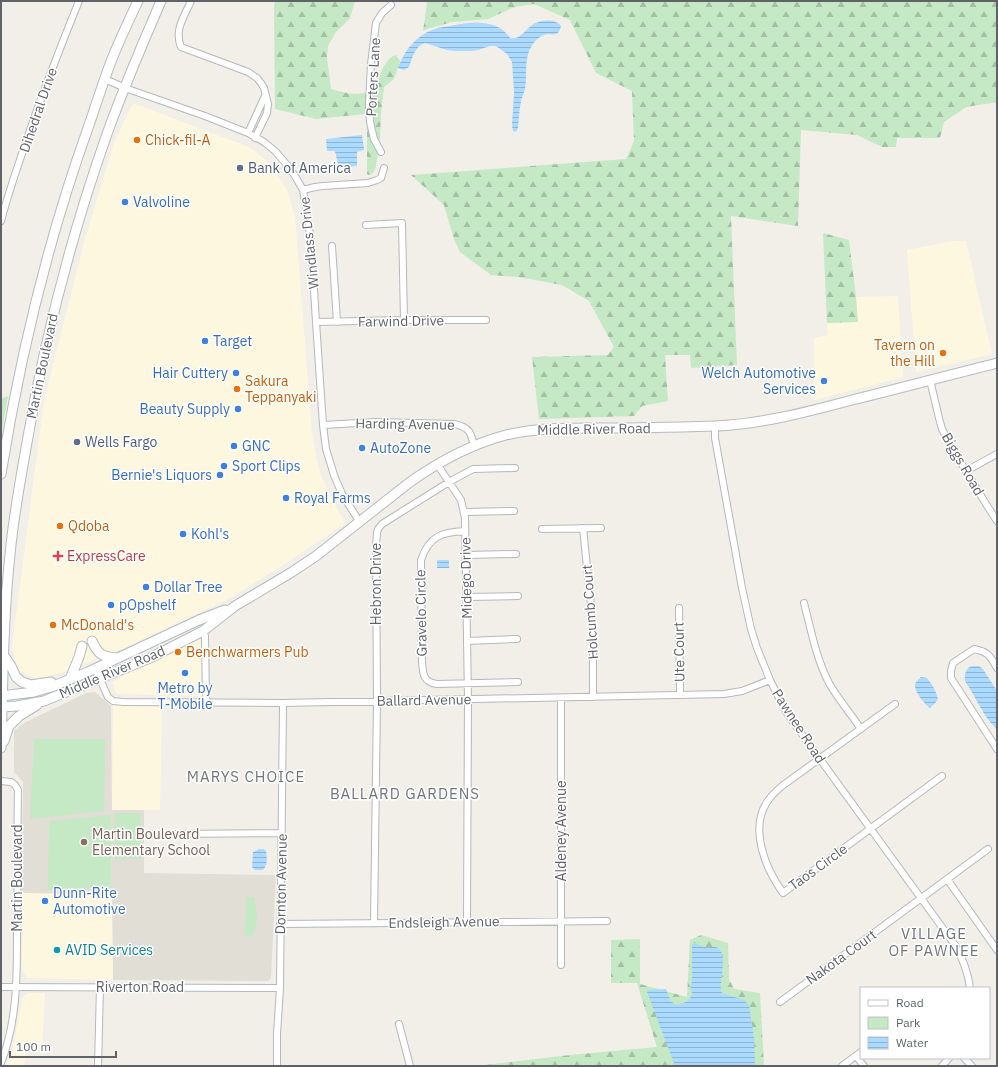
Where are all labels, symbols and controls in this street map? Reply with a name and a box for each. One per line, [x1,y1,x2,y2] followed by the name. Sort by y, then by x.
[362,37,384,117] street label: Porters Lane
[15,65,61,155] street label: Dihedral Drive
[145,131,210,149] place label: Chick-fil-A
[132,135,142,145] marker: Chick-fil-A
[248,159,351,177] place label: Bank of America
[235,163,245,173] marker: Bank of America
[133,193,190,211] place label: Valvoline
[295,196,323,290] street label: Windlass Drive
[120,197,130,207] marker: Valvoline
[358,311,444,331] street label: Farwind Drive
[22,312,62,420] street label: Martin Boulevard
[213,332,252,350] place label: Target
[200,336,210,346] marker: Target
[874,336,935,370] place label: Tavern on the Hill
[938,348,948,358] marker: Tavern on the Hill
[152,364,228,382] place label: Hair Cuttery
[701,364,816,398] place label: Welch Automotive Services
[231,368,241,378] marker: Hair Cuttery
[245,372,316,406] place label: Sakura Teppanyaki
[819,376,829,386] marker: Welch Automotive Services
[232,384,242,394] marker: Sakura Teppanyaki
[140,400,230,418] place label: Beauty Supply
[233,404,243,414] marker: Beauty Supply
[355,414,455,434] street label: Harding Avenue
[537,419,651,439] street label: Middle River Road
[938,429,988,499] street label: Biggs Road
[85,433,157,451] place label: Wells Fargo
[72,437,82,447] marker: Wells Fargo
[242,437,271,455] place label: GNC
[370,439,431,457] place label: AutoZone
[229,441,239,451] marker: GNC
[357,443,367,453] marker: AutoZone
[232,457,301,475] place label: Sport Clips
[219,461,229,471] marker: Sport Clips
[111,466,212,484] place label: Bernie's Liquors
[215,470,225,480] marker: Bernie's Liquors
[294,489,371,507] place label: Royal Farms
[281,493,291,503] marker: Royal Farms
[68,517,110,535] place label: Qdoba
[55,521,65,531] marker: Qdoba
[191,525,230,543] place label: Kohl's
[178,529,188,539] marker: Kohl's
[456,537,476,619] street label: Midego Drive
[367,543,385,625] street label: Hebron Drive
[67,547,146,565] place label: ExpressCare
[52,550,64,562] marker: ExpressCare
[578,564,602,660] street label: Holcumb Court
[411,569,431,657] street label: Gravelo Circle
[154,578,223,596] place label: Dollar Tree
[141,582,151,592] marker: Dollar Tree
[119,596,176,614] place label: pOpshelf
[106,600,116,610] marker: pOpshelf
[61,616,134,634] place label: McDonald's
[48,620,58,630] marker: McDonald's
[669,622,689,682] street label: Ute Court
[56,642,168,702] street label: Middle River Road
[186,643,309,661] place label: Benchwarmers Pub
[173,647,183,657] marker: Benchwarmers Pub
[180,668,190,678] marker: Metro by T-Mobile
[157,679,213,713] place label: Metro by T-Mobile
[768,685,830,767] street label: Pawnee Road
[376,690,472,710] street label: Ballard Avenue
[187,767,305,786] district label: MARYS CHOICE
[552,780,570,882] street label: Aldeney Avenue
[330,784,480,803] district label: BALLARD GARDENS
[8,824,26,932] street label: Martin Boulevard
[92,825,210,859] place label: Martin Boulevard Elementary School
[271,833,291,935] street label: Dornton Avenue
[79,837,89,847] marker: Martin Boulevard Elementary School
[785,839,851,894] street label: Taos Circle
[53,884,126,918] place label: Dunn-Rite Automotive
[40,896,50,906] marker: Dunn-Rite Automotive
[388,912,500,932] street label: Endsleigh Avenue
[889,924,979,960] district label: VILLAGE OF PAWNEE
[802,925,880,989] street label: Nakota Court
[65,941,153,959] place label: AVID Services
[52,945,62,955] marker: AVID Services
[96,978,184,996] street label: Riverton Road
[860,987,990,1059] legend
[896,995,924,1010] text: Road
[896,1015,921,1030] text: Park
[10,1033,116,1059] scale bar
[896,1035,929,1050] text: Water
[16,1039,51,1054] text: 100 m

